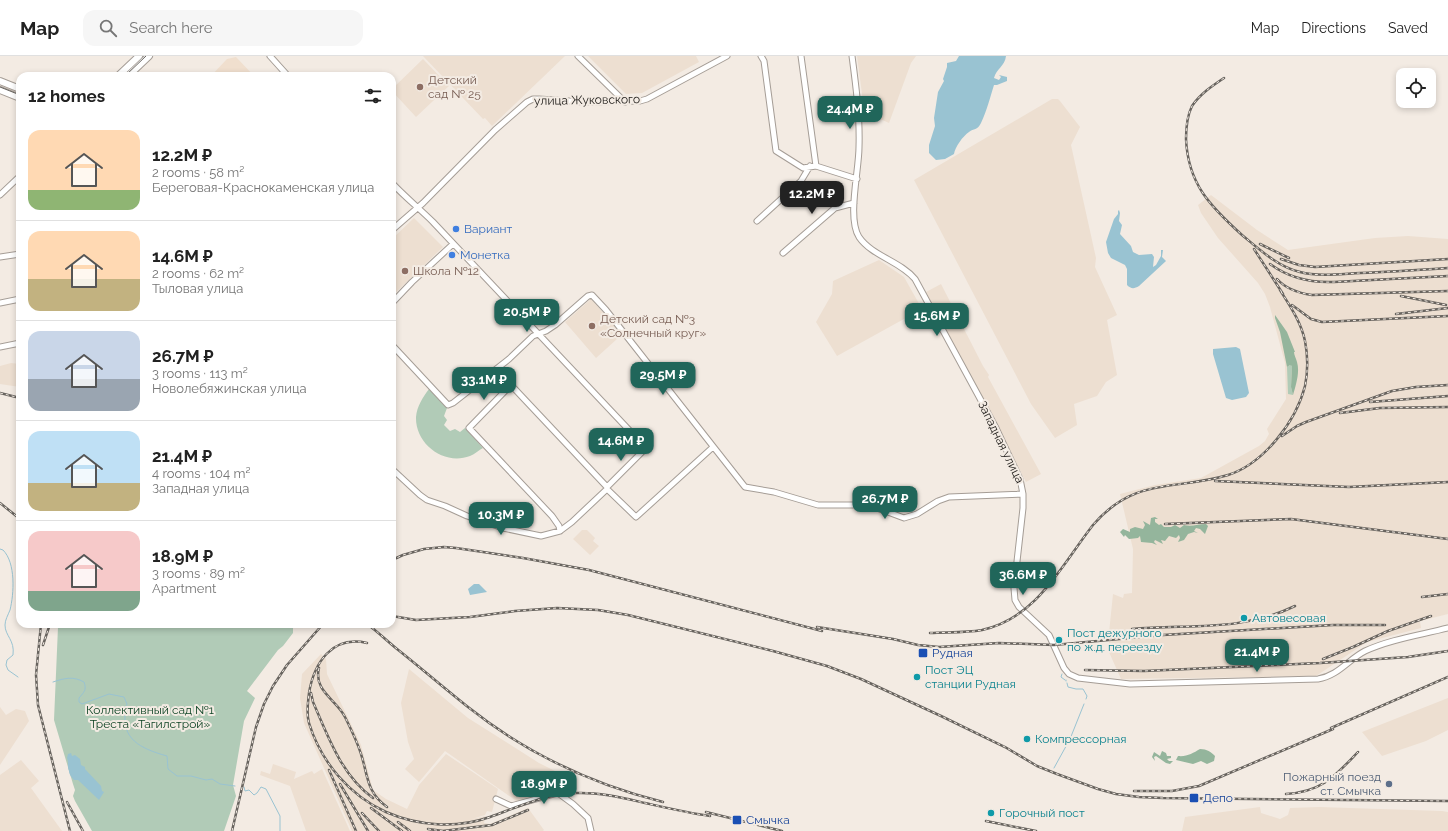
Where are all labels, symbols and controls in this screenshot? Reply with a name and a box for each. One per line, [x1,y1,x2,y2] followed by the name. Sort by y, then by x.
[83,10,363,46] search box
[20,17,59,39] text: Map
[97,17,119,39] icon: search
[129,19,213,37] text: Search here
[1251,20,1279,36] text: Map
[1301,20,1366,36] text: Directions
[1388,20,1428,36] text: Saved
[1396,68,1436,108] map controls
[1396,68,1436,108] button: locate
[428,73,481,101] place label: Детский сад № 25
[415,82,425,92] marker: Детский сад № 25
[362,85,384,107] icon: filters
[28,86,105,106] text: 12 homes
[534,92,640,108] street label: улица Жуковского
[813,96,887,130] pin: 24.4M ₽
[826,101,874,116] text: 24.4M ₽
[152,145,212,165] text: 12.2M ₽
[60,146,108,194] icon: home
[152,165,244,180] text: 2 rooms · 58 m²
[152,180,374,195] text: Береговая-Краснокаменская улица
[775,181,849,215] pin: 12.2M ₽
[789,186,835,201] text: 12.2M ₽
[464,222,513,236] place label: Вариант
[451,224,461,234] marker: Вариант
[152,246,213,266] text: 14.6M ₽
[60,247,108,295] icon: home
[460,248,510,262] place label: Монетка
[447,250,457,260] marker: Монетка
[413,264,479,278] place label: Школа №12
[152,266,244,281] text: 2 rooms · 62 m²
[400,266,410,276] marker: Школа №12
[152,281,243,296] text: Тыловая улица
[490,299,564,333] pin: 20.5M ₽
[900,303,974,337] pin: 15.6M ₽
[503,304,551,319] text: 20.5M ₽
[914,308,960,323] text: 15.6M ₽
[600,312,706,340] place label: Детский сад №3 «Солнечный круг»
[587,321,597,331] marker: Детский сад №3 «Солнечный круг»
[152,346,214,366] text: 26.7M ₽
[60,347,108,395] icon: home
[626,362,700,396] pin: 29.5M ₽
[152,366,248,381] text: 3 rooms · 113 m²
[447,367,521,401] pin: 33.1M ₽
[639,367,687,382] text: 29.5M ₽
[461,372,507,387] text: 33.1M ₽
[152,381,307,396] text: Новолебяжинская улица
[975,399,1027,485] street label: Западная улица
[584,428,658,462] pin: 14.6M ₽
[598,433,644,448] text: 14.6M ₽
[152,446,212,466] text: 21.4M ₽
[60,447,108,495] icon: home
[152,466,250,481] text: 4 rooms · 104 m²
[152,481,249,496] text: Западная улица
[848,486,922,520] pin: 26.7M ₽
[861,491,909,506] text: 26.7M ₽
[464,502,538,536] pin: 10.3M ₽
[478,507,524,522] text: 10.3M ₽
[152,546,213,566] text: 18.9M ₽
[60,547,108,595] icon: home
[986,562,1060,596] pin: 36.6M ₽
[152,566,245,581] text: 3 rooms · 89 m²
[999,567,1047,582] text: 36.6M ₽
[152,581,216,596] text: Apartment
[1252,611,1326,625] place label: Автовесовая
[1239,613,1249,623] marker: Автовесовая
[1067,626,1163,654] place label: Пост дежурного по ж.д. переезду
[1054,635,1064,645] marker: Пост дежурного по ж.д. переезду
[1220,639,1294,673] pin: 21.4M ₽
[1234,644,1280,659] text: 21.4M ₽
[932,646,973,660] place label: Рудная
[917,647,929,659] marker: Рудная
[925,663,1016,691] place label: Пост ЭЦ станции Рудная
[912,672,922,682] marker: Пост ЭЦ станции Рудная
[86,703,214,731] park label: Коллективный сад №1 Треста «Тагилстрой»
[1035,732,1126,746] place label: Компрессорная
[1022,734,1032,744] marker: Компрессорная
[1283,770,1381,798] place label: Пожарный поезд ст. Смычка
[507,771,581,805] pin: 18.9M ₽
[521,776,567,791] text: 18.9M ₽
[1384,779,1394,789] marker: Пожарный поезд ст. Смычка
[1203,791,1233,805] place label: Депо
[1188,792,1200,804] marker: Депо
[999,806,1085,820] place label: Горочный пост
[986,808,996,818] marker: Горочный пост
[746,813,790,827] place label: Смычка
[731,814,743,826] marker: Смычка

